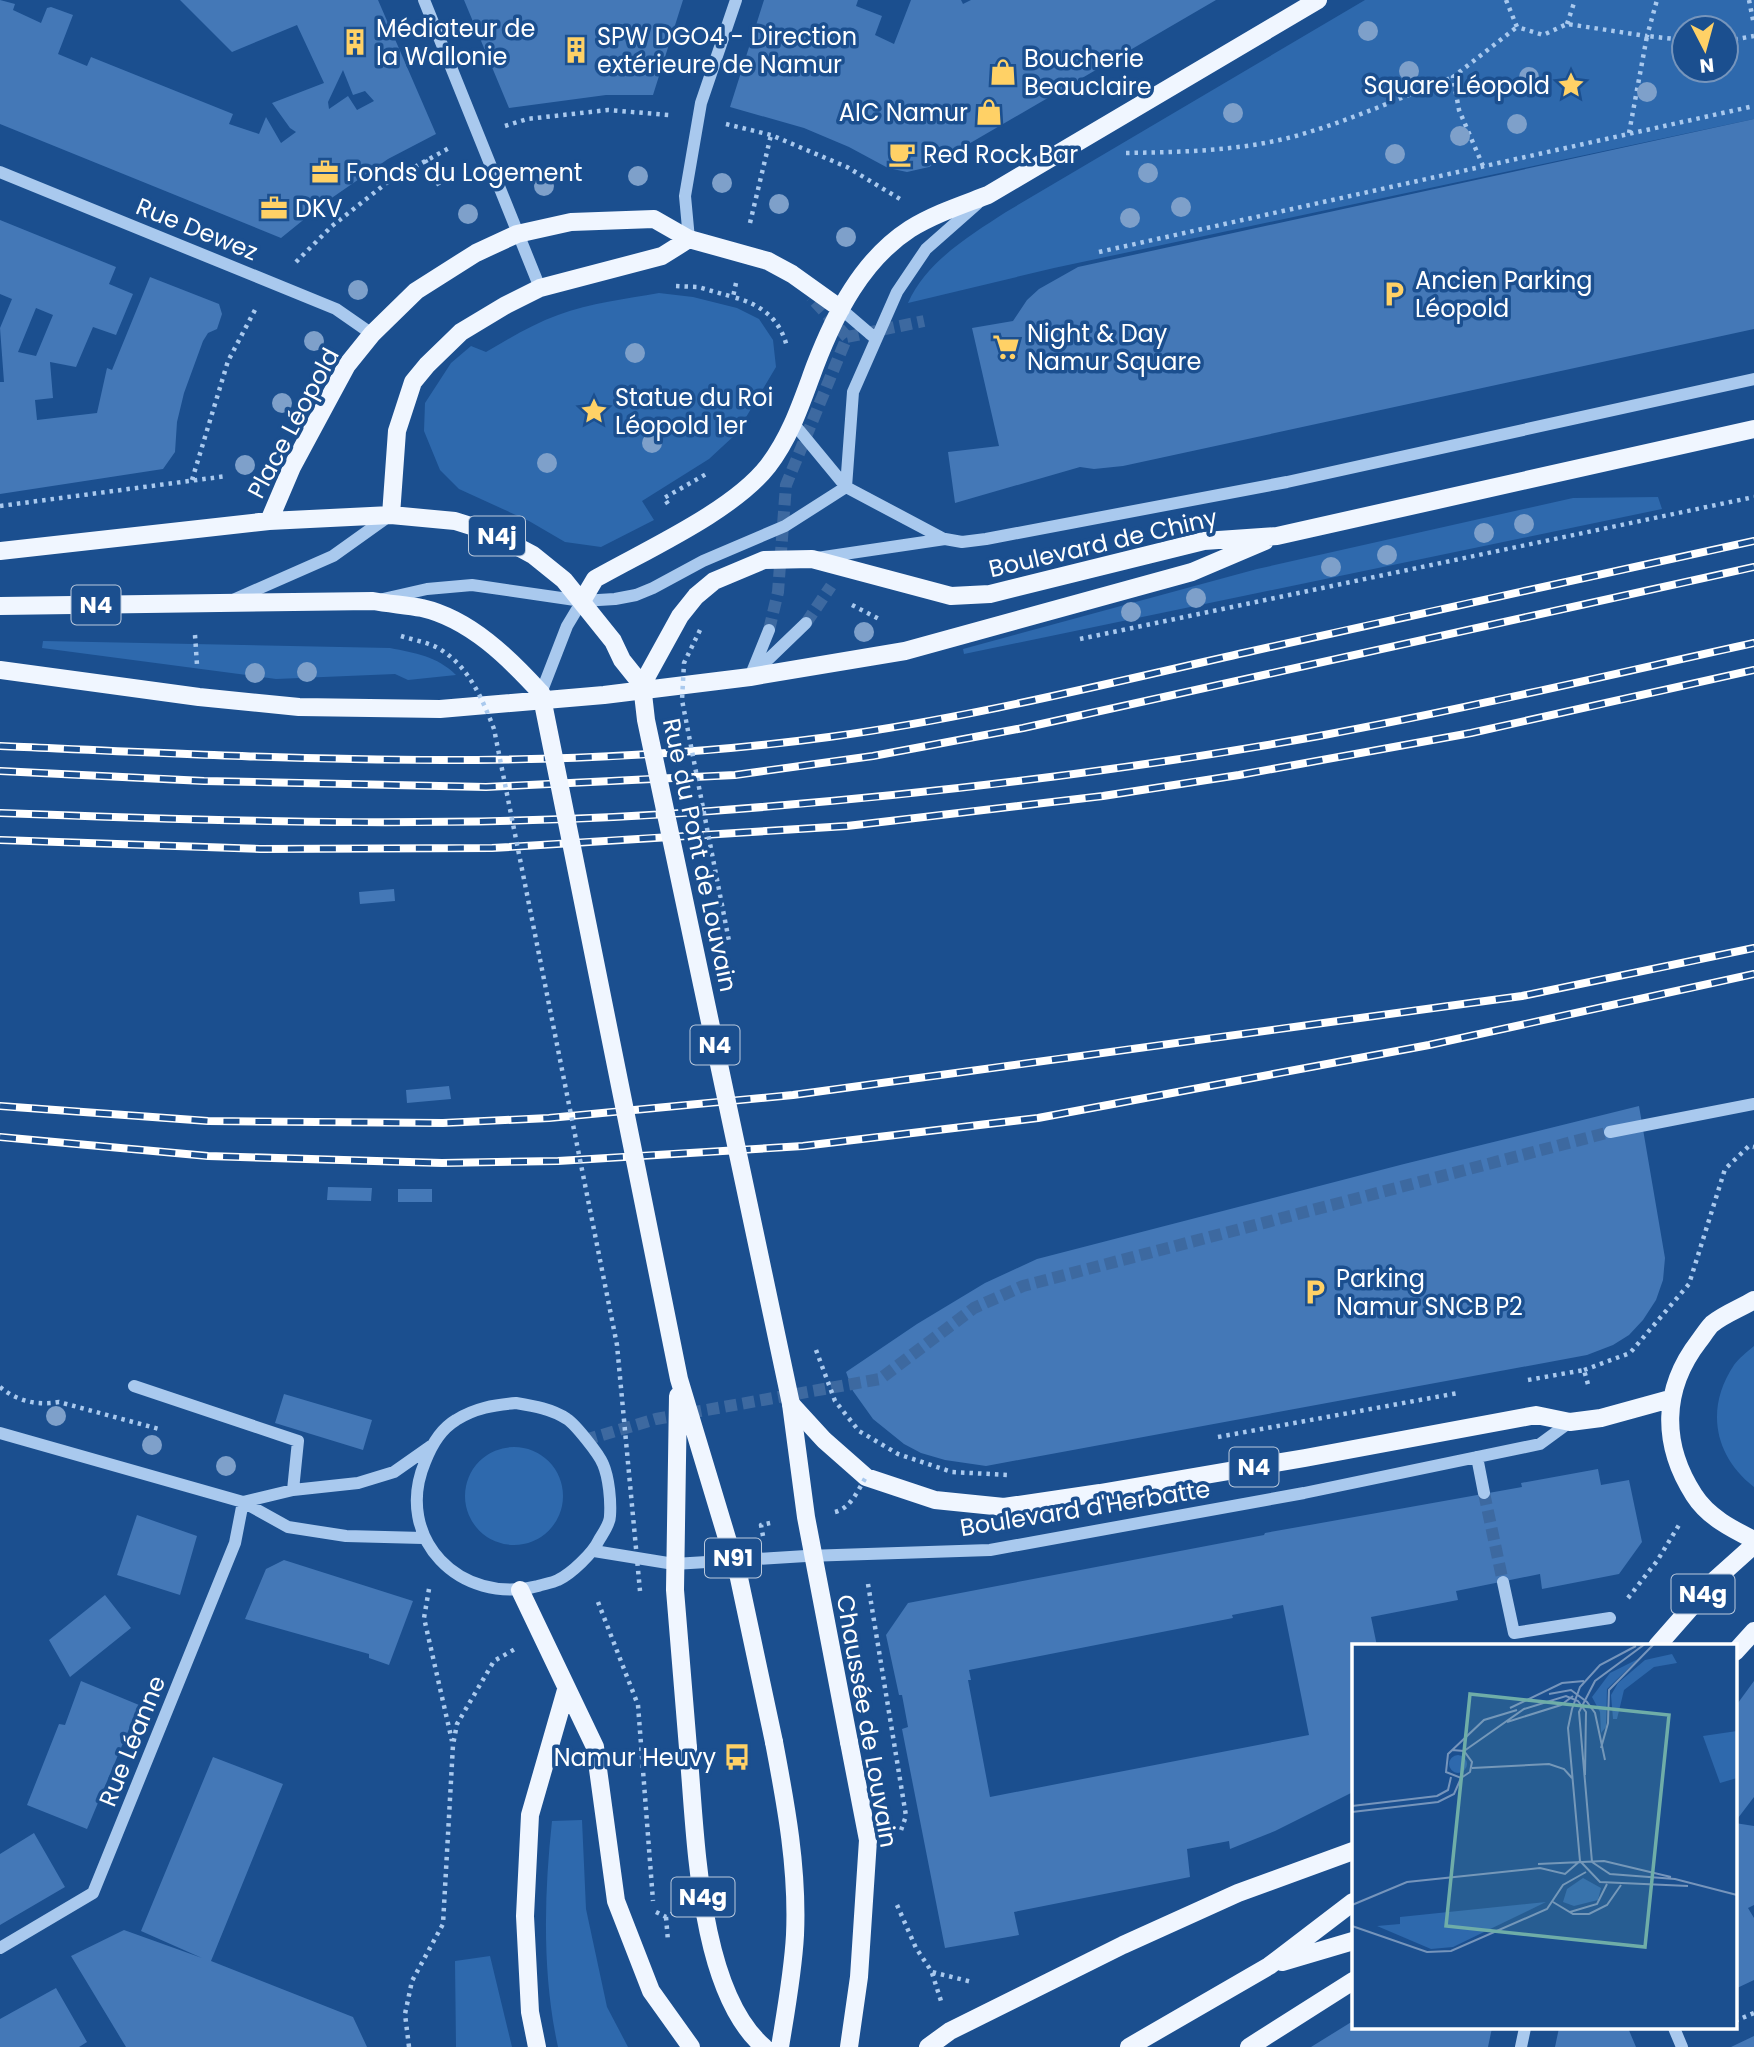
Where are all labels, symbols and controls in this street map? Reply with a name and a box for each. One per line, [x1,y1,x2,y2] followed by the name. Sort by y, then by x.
[376,12,535,73] place label: Médiateur de la Wallonie
[1670,14,1740,84] north arrow
[597,20,857,81] place label: SPW DGO4 - Direction extérieure de Namur
[340,27,370,57] building icon: Médiateur de la Wallonie
[561,35,591,65] building icon: SPW DGO4 - Direction extérieure de Namur
[1024,42,1152,103] place label: Boucherie Beauclaire
[1698,51,1715,80] text: N
[988,57,1018,87] shop icon: Boucherie Beauclaire
[1364,69,1550,102] place label: Square Léopold
[1556,70,1586,100] place icon: Square Léopold
[839,96,968,129] place label: AIC Namur
[974,97,1004,127] shop icon: AIC Namur
[923,138,1078,171] place label: Red Rock Bar
[887,139,917,169] cafe icon: Red Rock Bar
[346,156,583,189] place label: Fonds du Logement
[310,157,340,187] office icon: Fonds du Logement
[131,190,263,268] street label: Rue Dewez
[295,192,343,225] place label: DKV
[259,193,289,223] office icon: DKV
[1415,264,1593,325] place label: Ancien Parking Léopold
[1379,279,1409,309] parking icon: Ancien Parking Léopold
[1027,317,1201,378] place label: Night & Day Namur Square
[991,332,1021,362] supermarket icon: Night & Day Namur Square
[239,342,347,504] street label: Place Léopold
[615,381,773,442] place label: Statue du Roi Léopold 1er
[579,396,609,426] place icon: Statue du Roi Léopold 1er
[985,501,1221,585] street label: Boulevard de Chiny
[469,516,525,556] road number: N4j
[72,586,120,624] road number: N4
[655,715,745,995] street label: Rue du Pont de Louvain
[690,1026,740,1064] road number: N4
[1336,1262,1523,1323] place label: Parking Namur SNCB P2
[1300,1277,1330,1307] parking icon: Parking Namur SNCB P2
[1230,1448,1278,1486] road number: N4
[958,1472,1212,1544] street label: Boulevard d'Herbatte
[705,1539,761,1578] road number: N91
[1672,1574,1734,1614] road number: N4g
[829,1592,905,1850] street label: Chaussée de Louvain
[1352,1644,1736,2030] inset map
[91,1671,173,1811] street label: Rue Léanne
[554,1741,716,1774] place label: Namur Heuvy
[722,1742,752,1772] bus stop icon: Namur Heuvy
[672,1878,734,1916] road number: N4g

